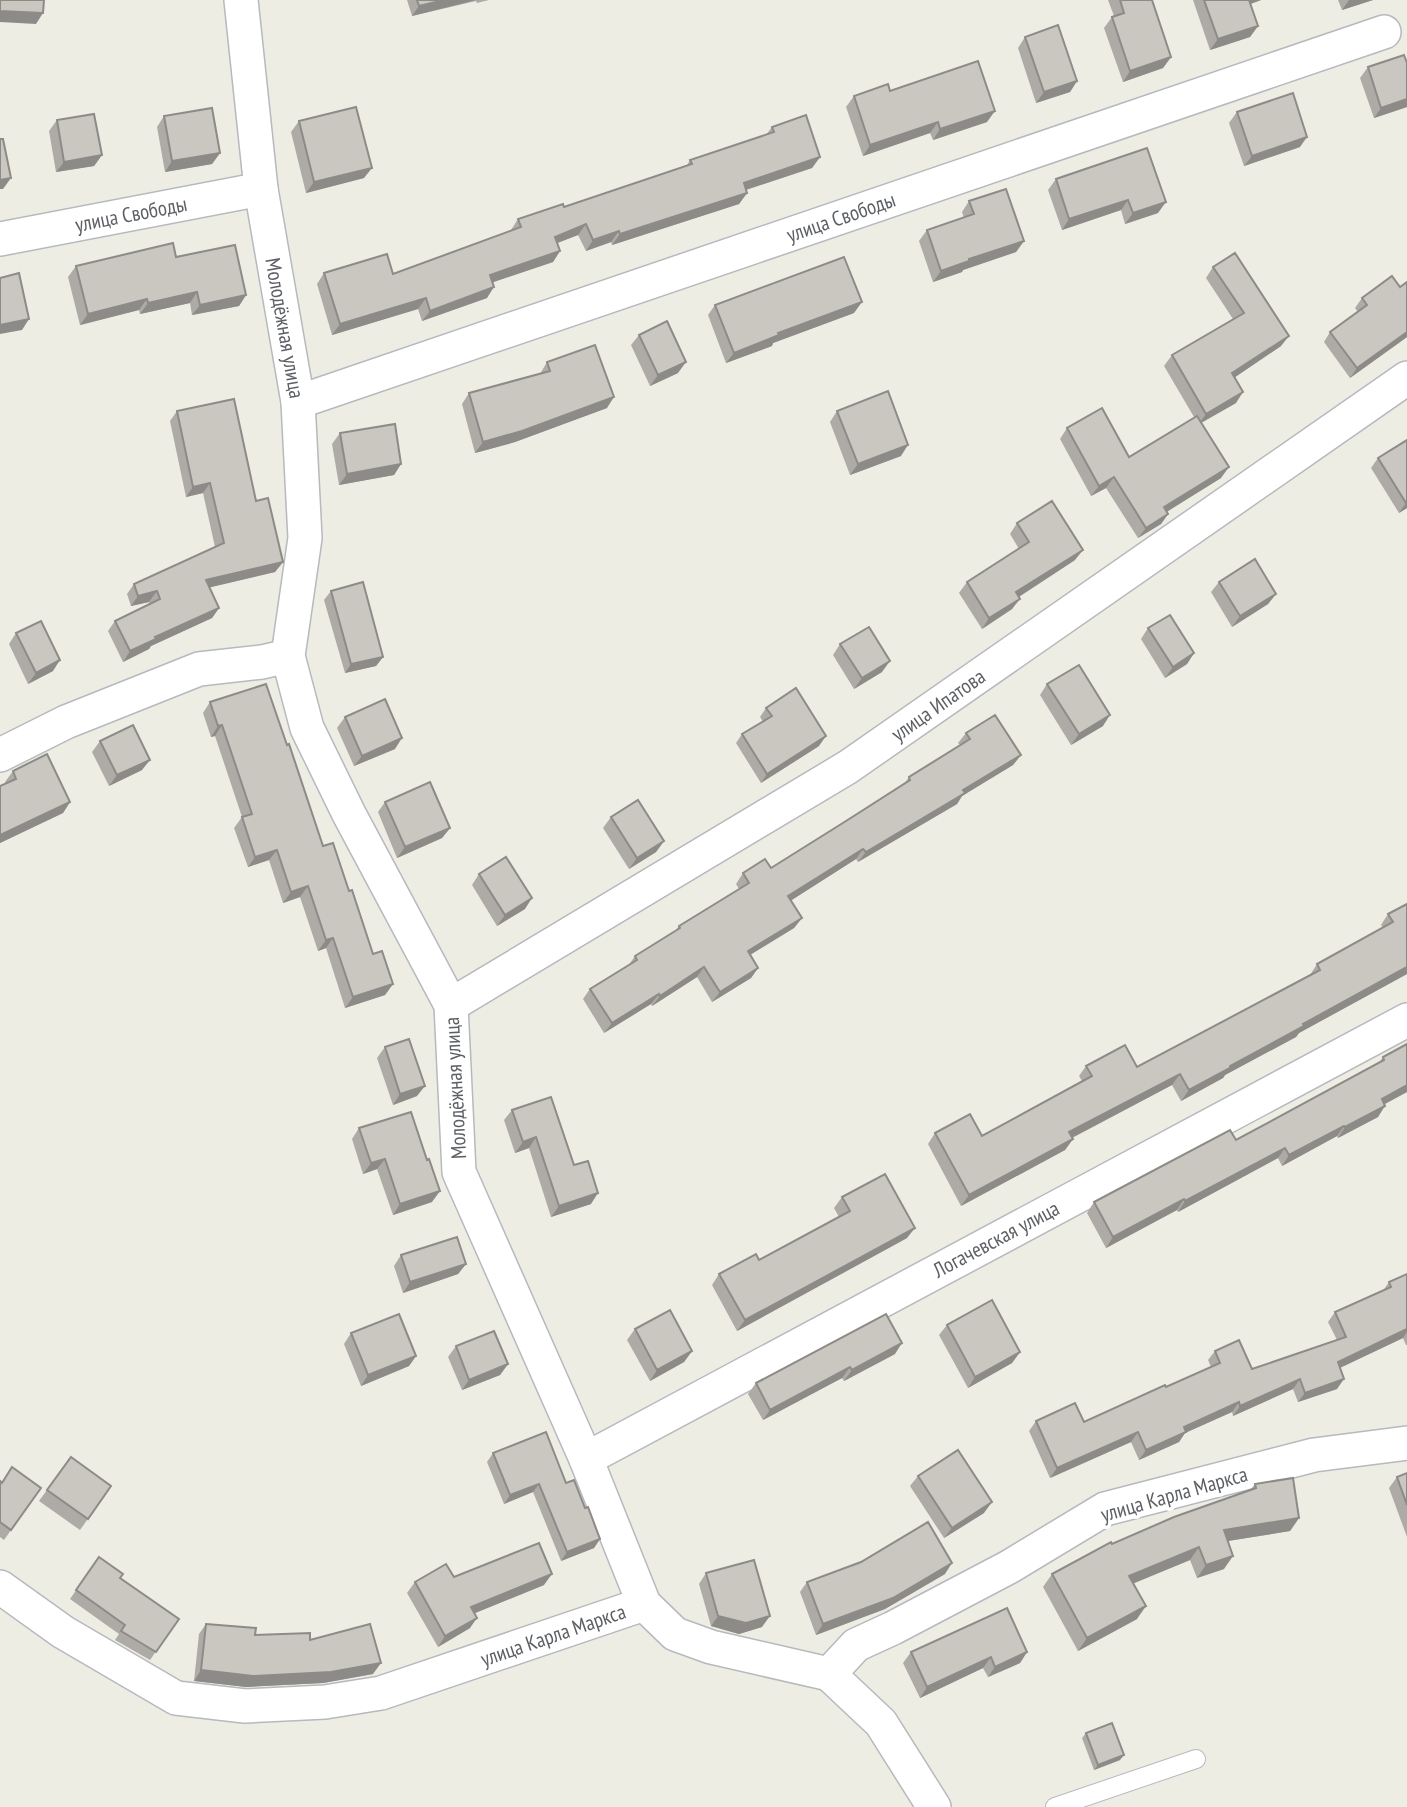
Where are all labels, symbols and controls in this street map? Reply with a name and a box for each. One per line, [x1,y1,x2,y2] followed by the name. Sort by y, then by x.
[783,186,899,248] street label: улица Свободы
[73,190,189,238] street label: улица Свободы
[259,256,311,400] street label: Молодёжная улица
[886,663,990,747] street label: улица Ипатова
[438,1016,472,1160] street label: Молодёжная улица
[927,1194,1064,1284] street label: Логачевская улица
[1097,1460,1251,1528] street label: улица Карла Маркса
[477,1598,629,1672] street label: улица Карла Маркса

